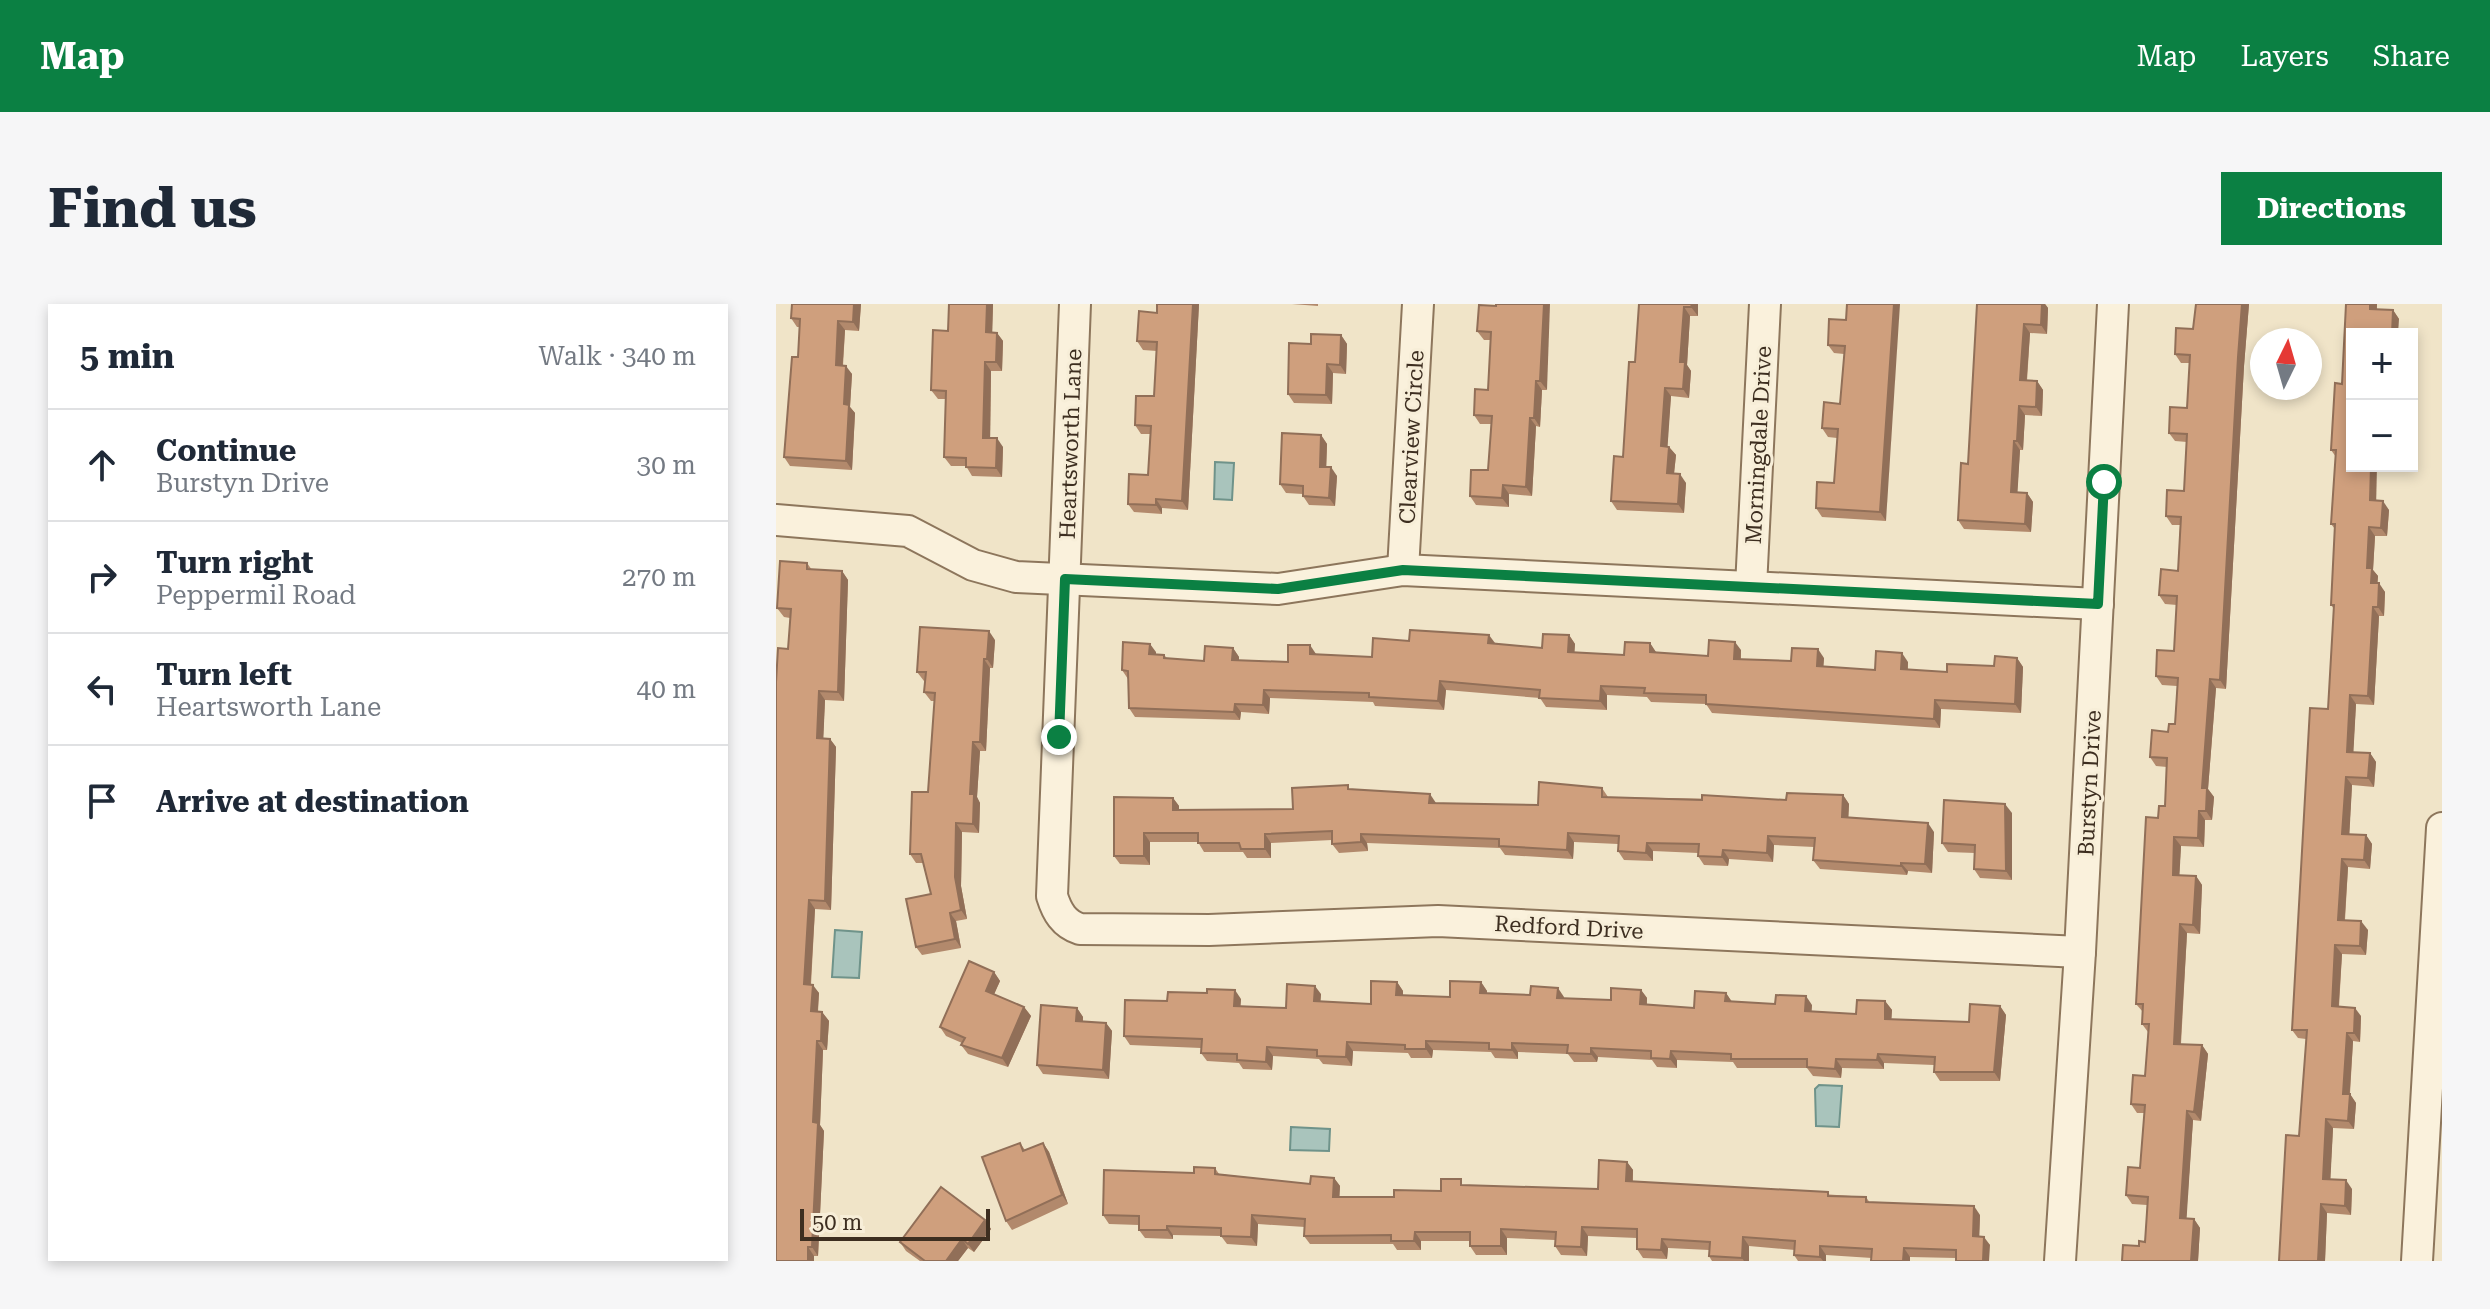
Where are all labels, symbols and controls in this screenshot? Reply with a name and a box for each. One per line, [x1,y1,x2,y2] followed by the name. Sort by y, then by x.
[40,34,125,78] text: Map
[2137,40,2196,73] text: Map
[2240,40,2329,73] text: Layers
[2373,40,2450,73] text: Share
[2221,172,2442,245] button: Directions
[48,175,257,241] text: Find us
[2250,328,2322,400] north arrow
[2346,328,2418,472] map controls
[2346,328,2418,400] button: +
[80,336,175,376] text: 5 min
[538,341,696,371] text: Walk · 340 m
[1741,345,1776,545] street label: Morningdale Drive
[1055,348,1086,540] street label: Heartsworth Lane
[1394,349,1429,525] street label: Clearview Circle
[2346,400,2418,472] button: −
[156,433,296,468] text: Continue
[80,443,124,487] icon: ahead
[637,450,696,480] text: 30 m
[2086,464,2122,500] route start
[156,468,329,498] text: Burstyn Drive
[156,545,313,580] text: Turn right
[80,555,124,599] icon: right
[622,562,696,592] text: 270 m
[156,580,356,610] text: Peppermil Road
[156,657,292,692] text: Turn left
[80,667,124,711] icon: left
[637,674,696,704] text: 40 m
[156,692,381,722] text: Heartsworth Lane
[2073,709,2106,857] street label: Burstyn Drive
[1041,719,1077,755] route end
[80,779,124,823] icon: arrive
[156,784,469,819] text: Arrive at destination
[1494,911,1644,944] street label: Redford Drive
[800,1205,990,1241] scale bar
[812,1210,862,1235] text: 50 m

